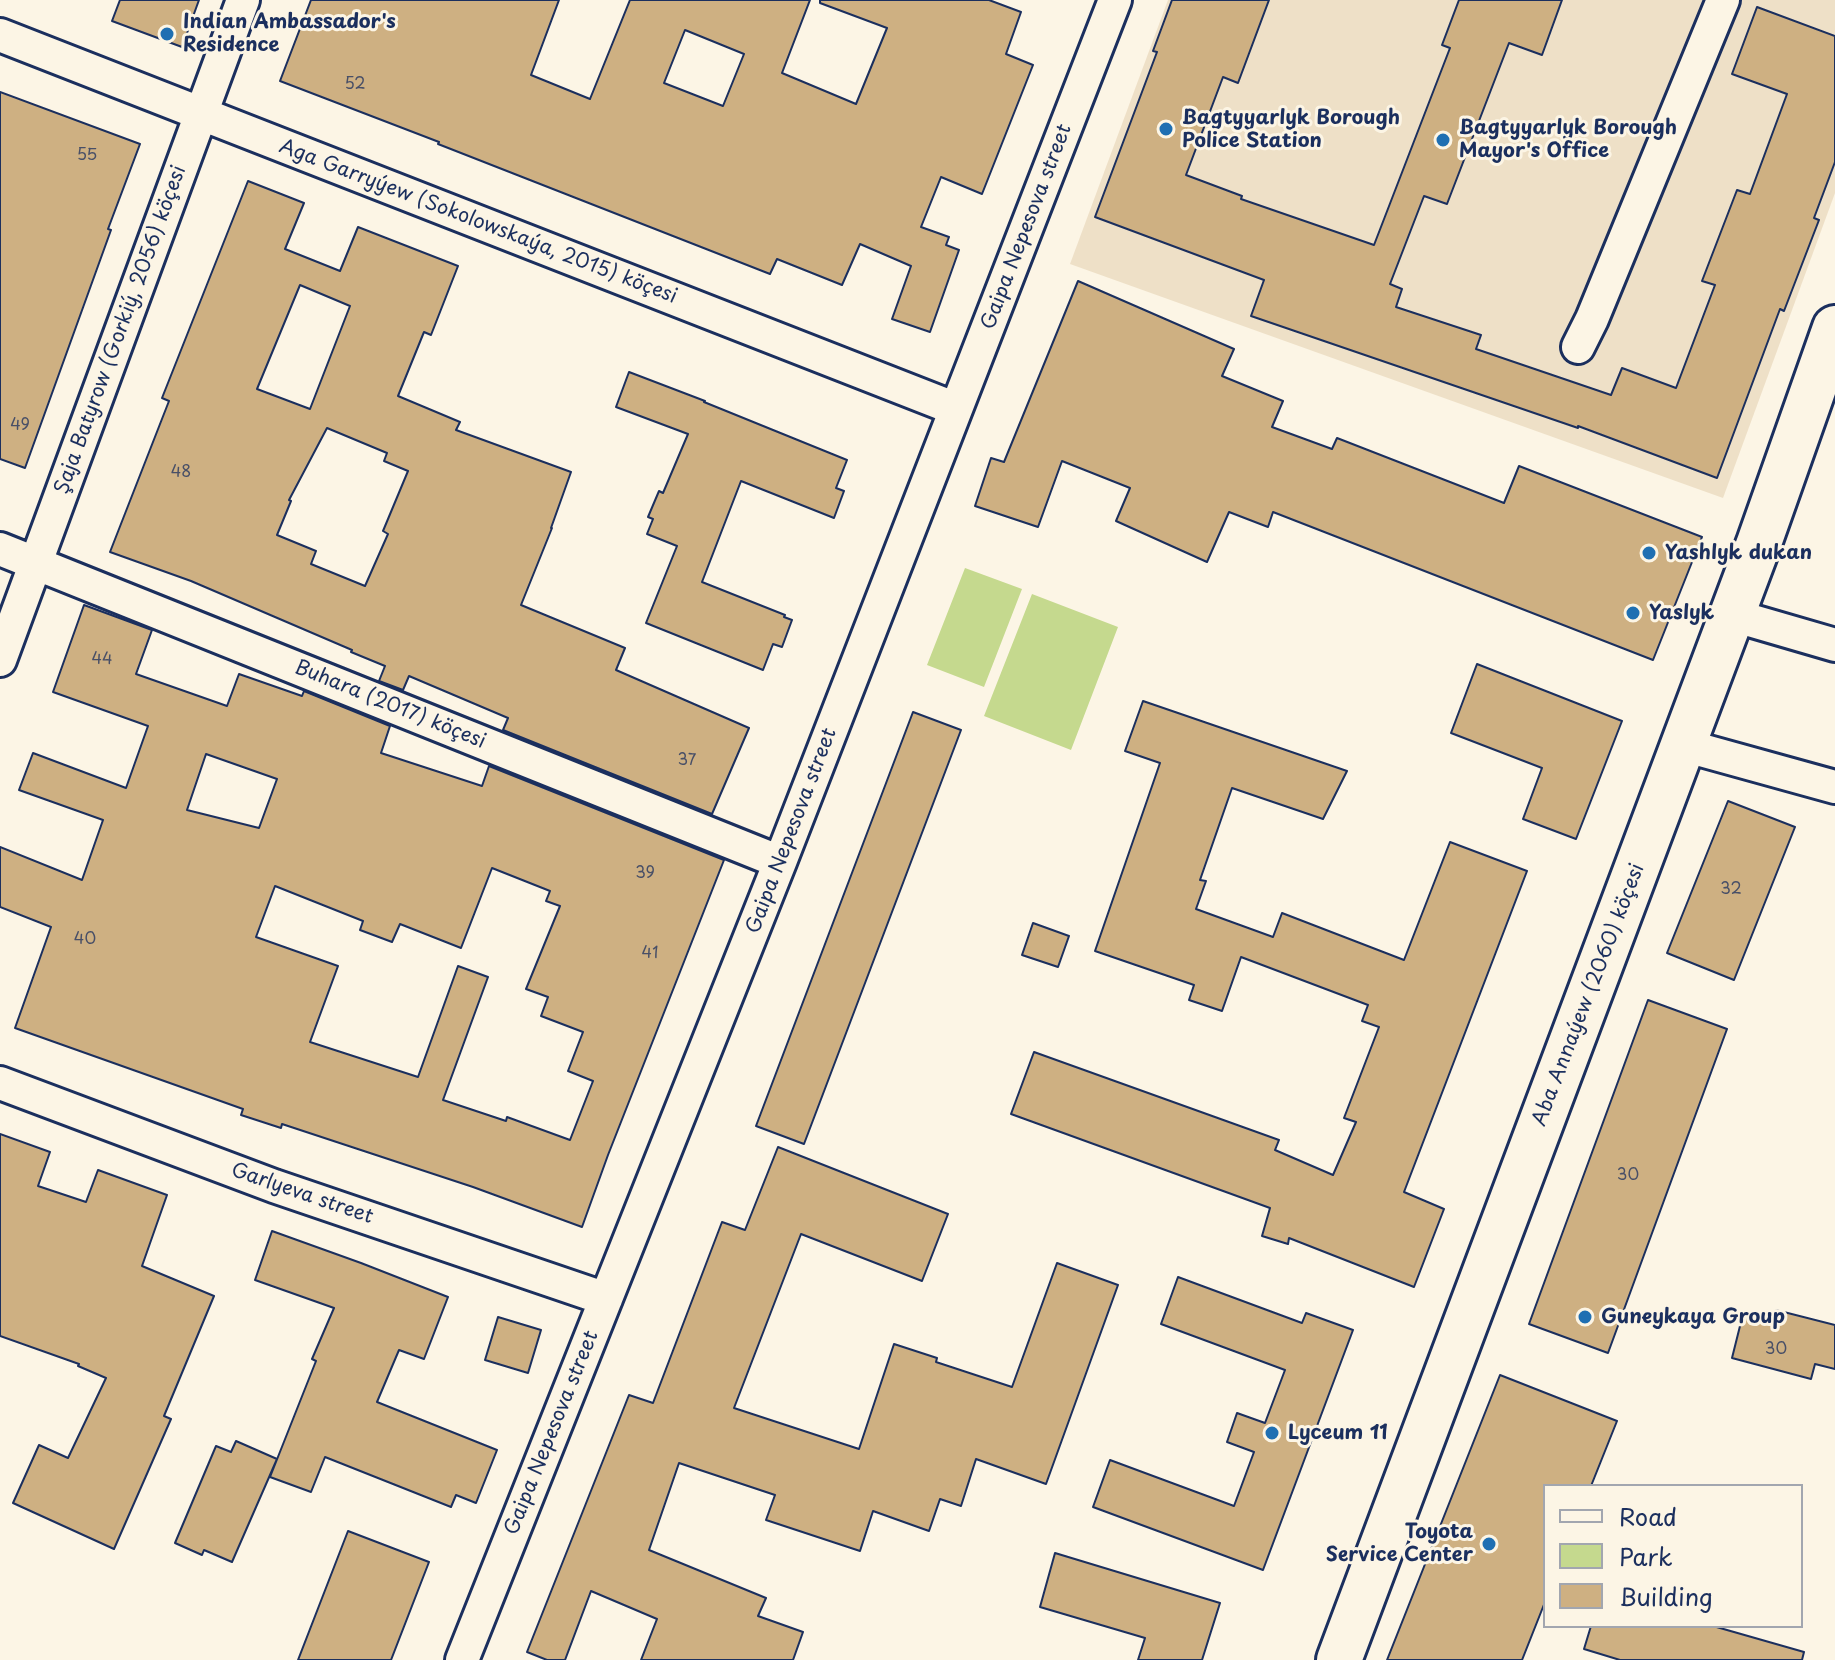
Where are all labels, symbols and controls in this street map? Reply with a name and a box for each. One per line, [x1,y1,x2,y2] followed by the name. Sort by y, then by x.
[183,10,396,57] place label: Indian Ambassador's Residence
[158,25,176,43] marker: Indian Ambassador's Residence
[344,75,366,95] house number: 52
[1182,106,1400,153] place label: Bagtyyarlyk Borough Police Station
[1459,116,1677,163] place label: Bagtyyarlyk Borough Mayor's Office
[1157,120,1175,138] marker: Bagtyyarlyk Borough Police Station
[977,121,1077,333] street label: Gaipa Nepesova street
[1434,131,1452,149] marker: Bagtyyarlyk Borough Mayor's Office
[276,135,680,309] street label: Aga Garryýew (Sokolowskaýa, 2015) köçesi
[77,146,97,166] house number: 55
[50,163,192,497] street label: Şaja Batyrow (Gorkiý, 2056) köçesi
[10,416,30,436] house number: 49
[171,463,191,483] house number: 48
[1665,541,1812,565] place label: Yashlyk dukan
[1640,544,1658,562] marker: Yashlyk dukan
[1649,601,1714,625] place label: Yaslyk
[1624,604,1642,622] marker: Yaslyk
[91,650,113,670] house number: 44
[291,656,489,754] street label: Buhara (2017) köçesi
[742,725,842,937] street label: Gaipa Nepesova street
[678,751,696,771] house number: 37
[1528,861,1650,1129] street label: Aba Annaýew (2060) köçesi
[635,864,655,884] house number: 39
[1720,880,1742,900] house number: 32
[74,930,96,950] house number: 40
[642,944,658,964] house number: 41
[228,1158,376,1230] street label: Garlyeva street
[1617,1166,1639,1186] house number: 30
[1601,1305,1785,1329] place label: Guneykaya Group
[1576,1308,1594,1326] marker: Guneykaya Group
[500,1327,604,1539] street label: Gaipa Nepesova street
[1765,1340,1787,1360] house number: 30
[1288,1421,1388,1445] place label: Lyceum 11
[1263,1424,1281,1442] marker: Lyceum 11
[1543,1484,1803,1628] legend
[1619,1498,1677,1534] text: Road
[1326,1520,1473,1567] place label: Toyota Service Center
[1480,1535,1498,1553] marker: Toyota Service Center
[1619,1538,1673,1574] text: Park
[1619,1578,1713,1614] text: Building

